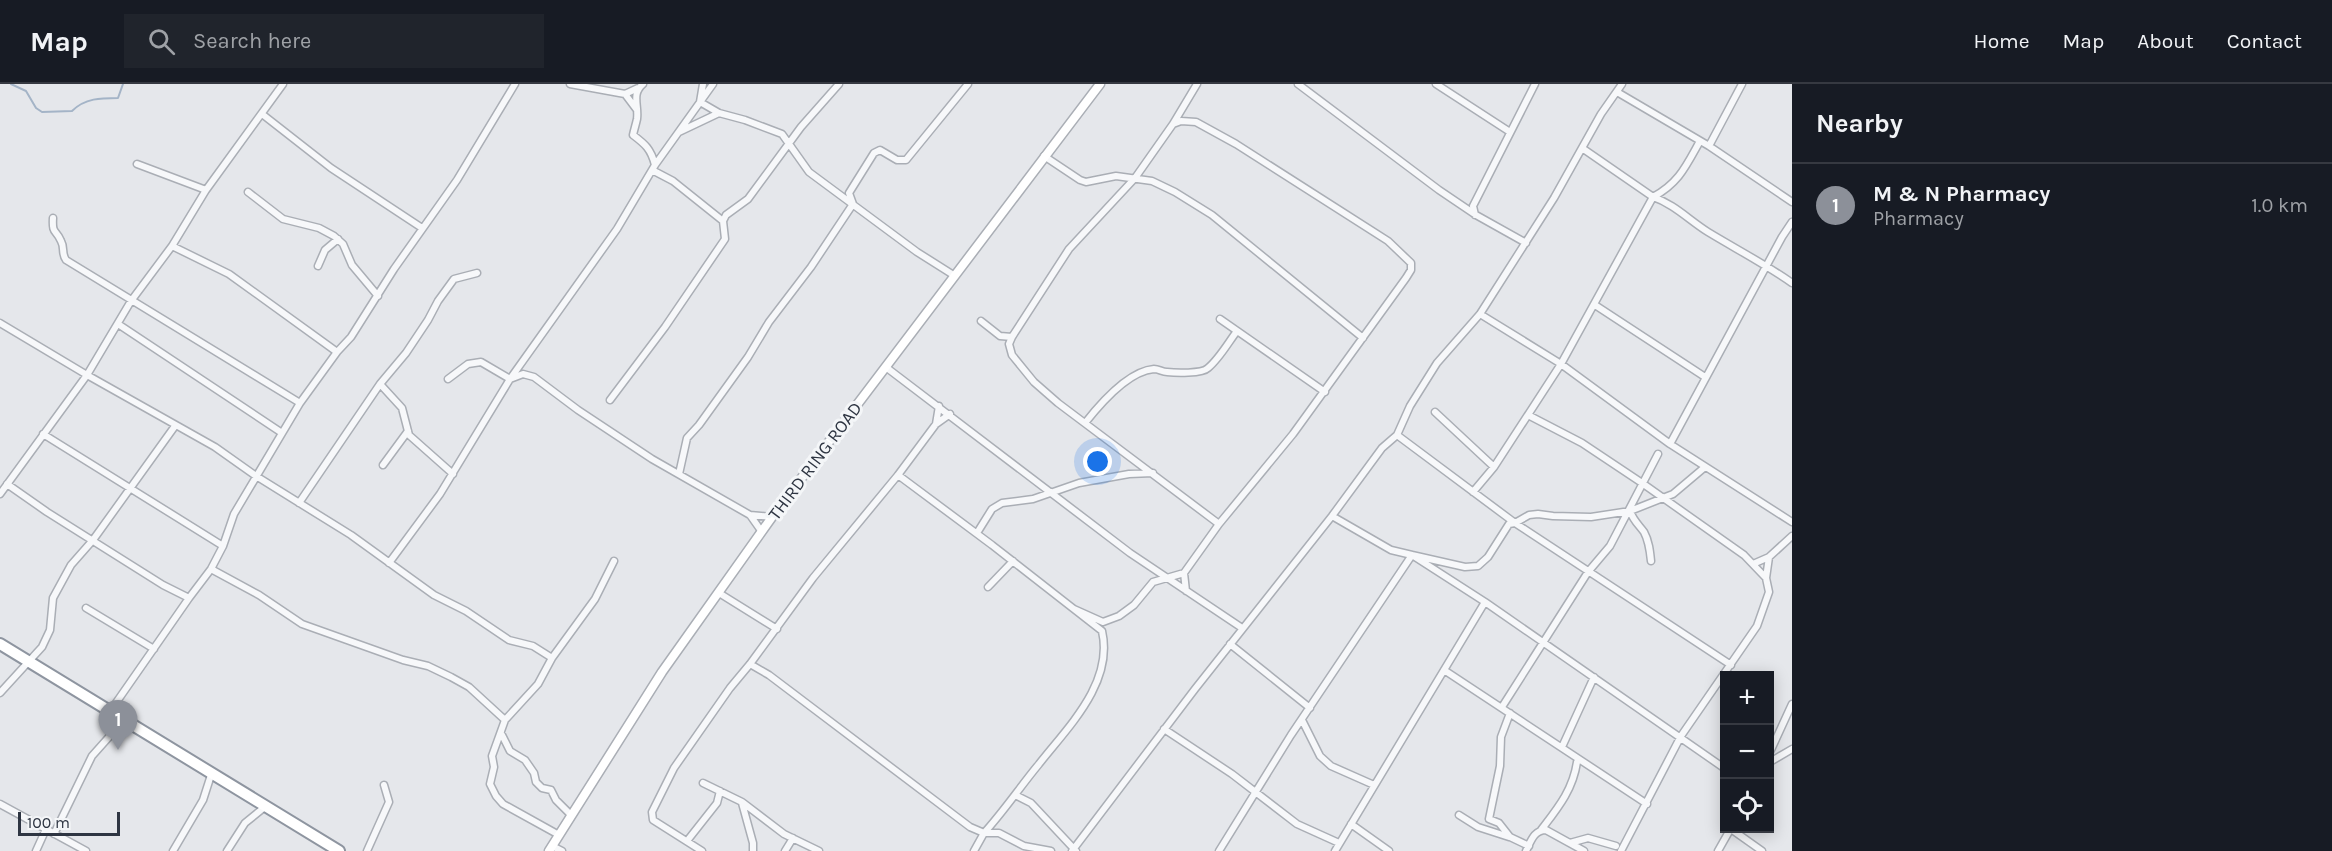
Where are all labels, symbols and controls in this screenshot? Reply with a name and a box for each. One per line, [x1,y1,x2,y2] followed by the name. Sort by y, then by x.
[124,14,544,68] search box
[30,25,88,58] text: Map
[145,25,178,58] icon: search
[193,28,311,54] text: Search here
[1974,29,2030,53] text: Home
[2063,29,2104,53] text: Map
[2137,29,2194,53] text: About
[2227,29,2302,53] text: Contact
[1816,108,1903,139] text: Nearby
[1873,181,2050,207] text: M & N Pharmacy
[1832,194,1839,217] text: 1
[2251,194,2308,217] text: 1.0 km
[1873,207,1964,230] text: Pharmacy
[763,398,867,524] street label: THIRD RING ROAD
[1083,447,1112,476] your location
[1720,671,1774,833] map controls
[1720,671,1774,725] button: +
[98,700,138,750] pin: 1
[1720,725,1774,779] button: −
[1720,779,1774,833] button: locate
[18,809,120,836] scale bar
[27,813,70,832] text: 100 m

